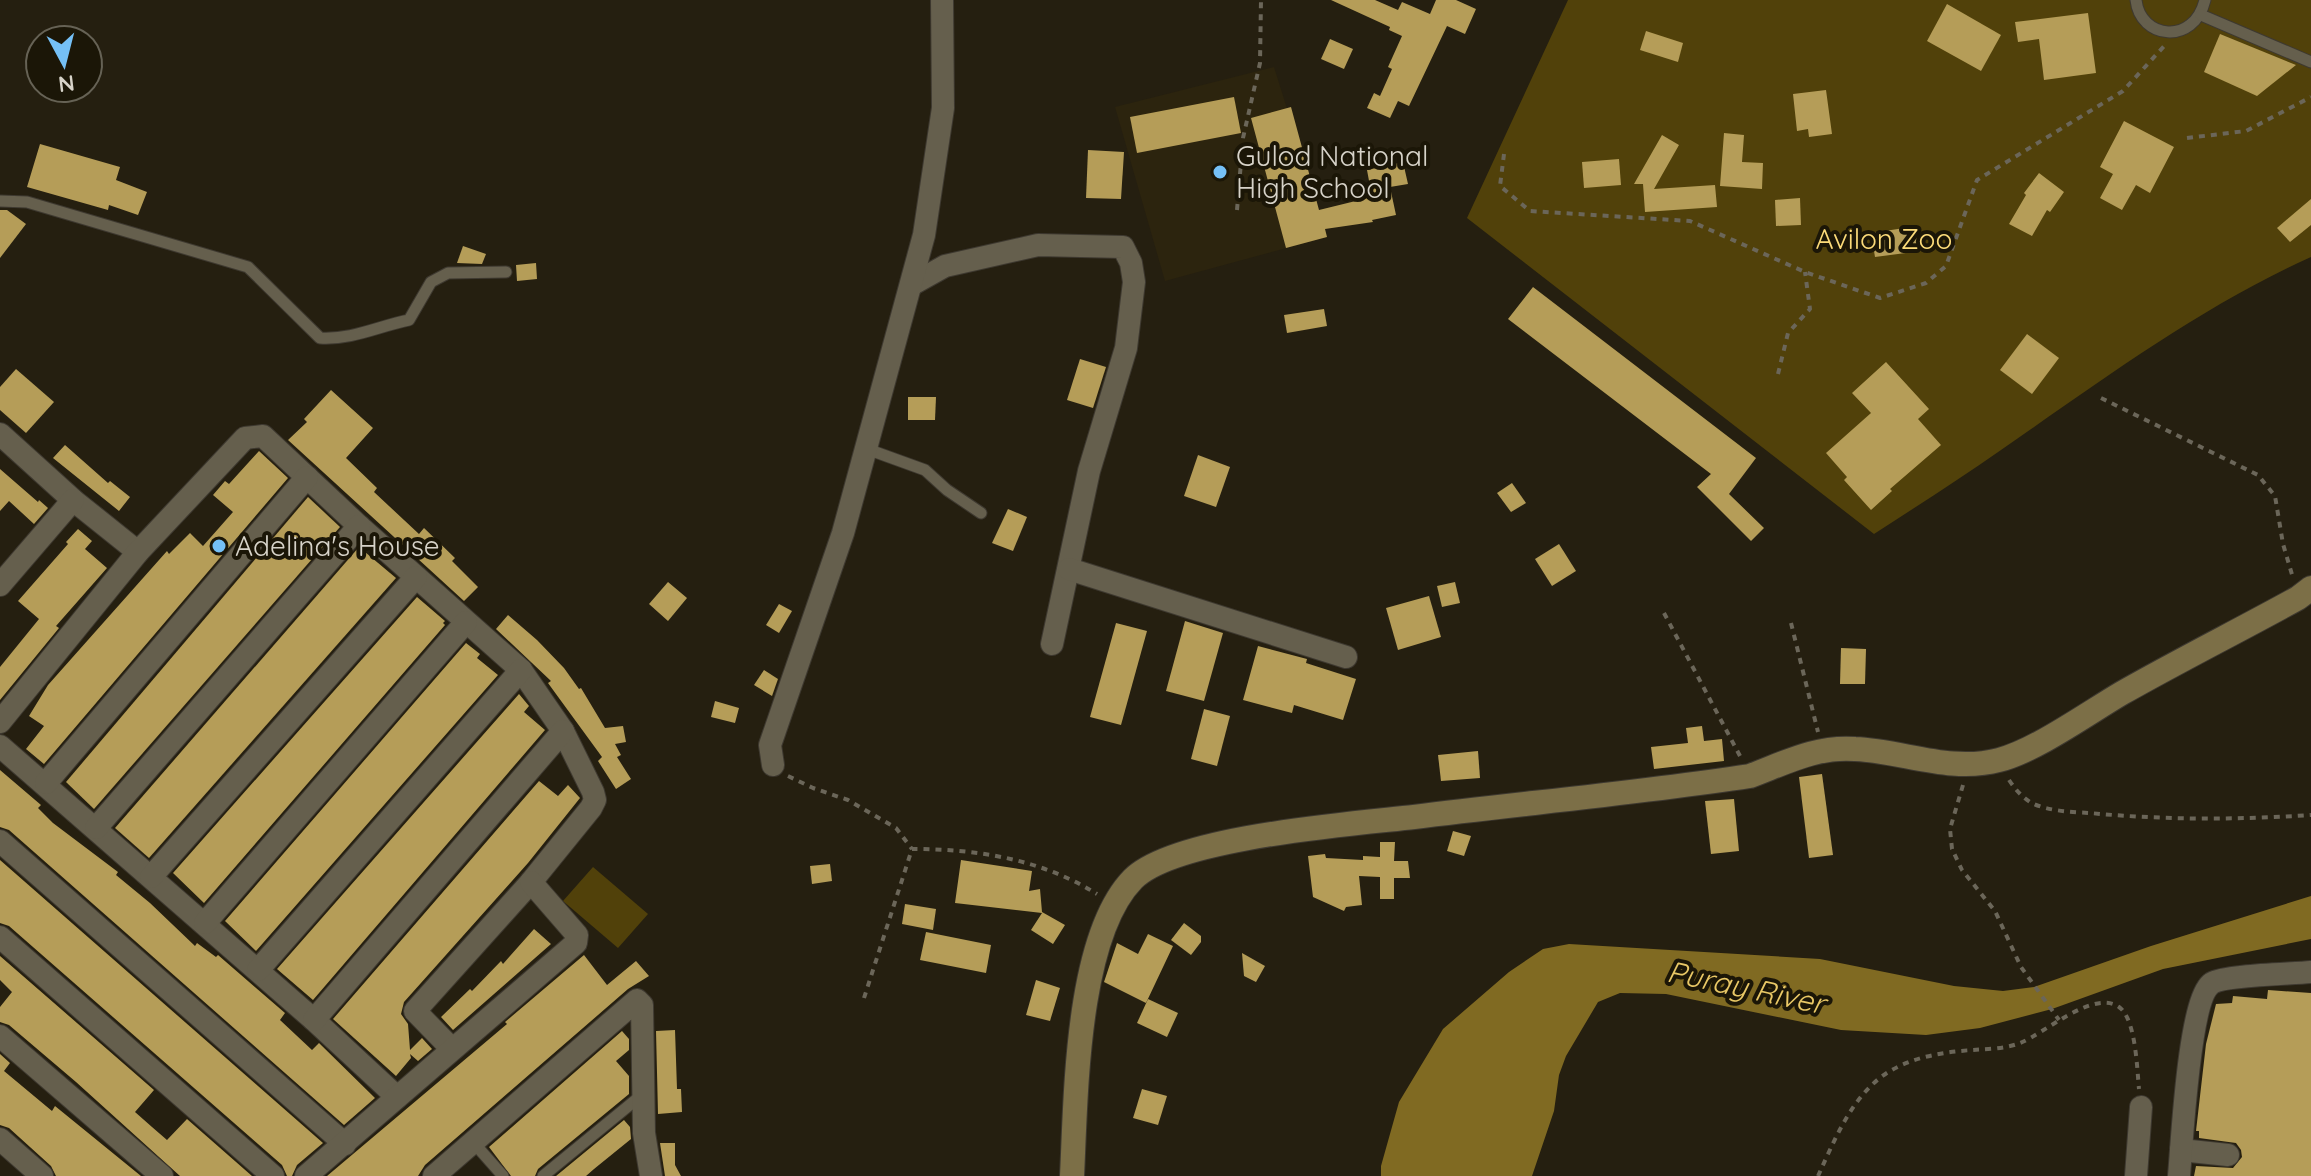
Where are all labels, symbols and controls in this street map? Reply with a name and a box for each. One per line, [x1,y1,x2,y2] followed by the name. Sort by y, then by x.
[24,24,104,104] north arrow
[57,69,76,99] text: N
[1236,138,1428,205] place label: Gulod National High School
[1211,163,1229,181] marker: Gulod National High School
[1816,221,1952,256] park label: Avilon Zoo
[235,528,440,563] place label: Adelina's House
[210,537,228,555] marker: Adelina's House
[1664,952,1832,1023] water label: Puray River

